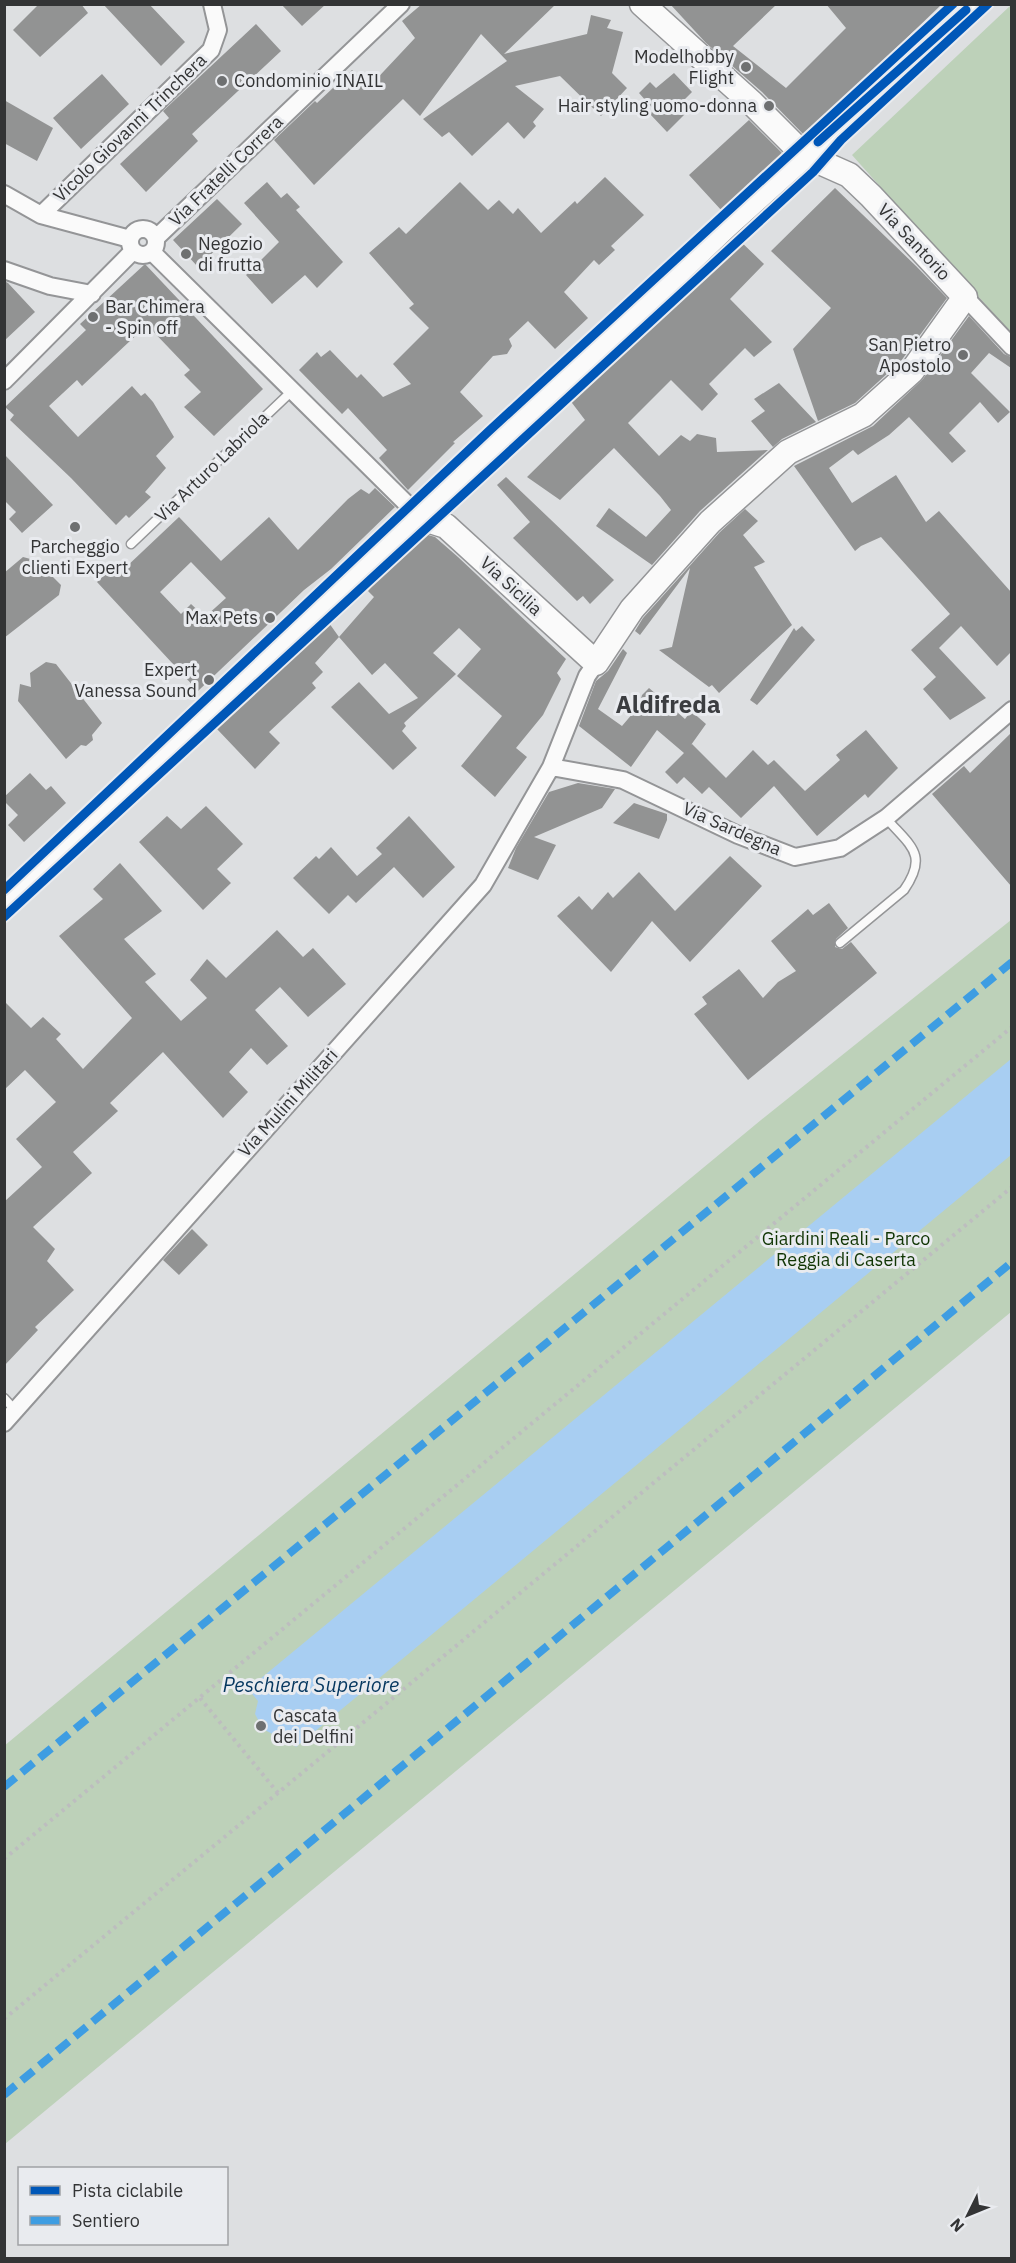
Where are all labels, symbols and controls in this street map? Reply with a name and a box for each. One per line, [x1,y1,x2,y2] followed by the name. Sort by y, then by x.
[634,45,734,89] place label: Modelhobby Flight
[48,48,211,207] street label: Vicolo Giovanni Trinchera
[739,60,753,74] marker: Modelhobby Flight
[234,69,383,92] place label: Condominio INAIL
[215,74,229,88] marker: Condominio INAIL
[558,94,757,117] place label: Hair styling uomo-donna
[762,99,776,113] marker: Hair styling uomo-donna
[164,110,288,231] street label: Via Fratelli Correra
[873,198,956,285] street label: Via Santorio
[198,232,263,276] place label: Negozio di frutta
[179,247,193,261] marker: Negozio di frutta
[105,295,205,339] place label: Bar Chimera - Spin off
[86,310,100,324] marker: Bar Chimera - Spin off
[868,333,951,377] place label: San Pietro Apostolo
[956,348,970,362] marker: San Pietro Apostolo
[150,406,274,527] street label: Via Arturo Labriola
[68,520,82,534] marker: Parcheggio clienti Expert
[22,535,128,579] place label: Parcheggio clienti Expert
[475,551,548,621] street label: Via Sicilia
[185,606,258,629] place label: Max Pets
[263,611,277,625] marker: Max Pets
[74,658,197,702] place label: Expert Vanessa Sound
[202,673,216,687] marker: Expert Vanessa Sound
[615,688,721,720] district label: Aldifreda
[679,797,785,861] street label: Via Sardegna
[233,1044,342,1162] street label: Via Mulini Militari
[762,1227,930,1271] park label: Giardini Reali - Parco Reggia di Caserta
[223,1671,399,1698] water label: Peschiera Superiore
[273,1704,354,1748] place label: Cascata dei Delfini
[254,1719,268,1733] marker: Cascata dei Delfini
[18,2167,228,2245] legend
[72,2179,183,2202] text: Pista ciclabile
[938,2185,998,2245] north arrow
[72,2209,140,2232] text: Sentiero
[946,2214,968,2236] text: N

